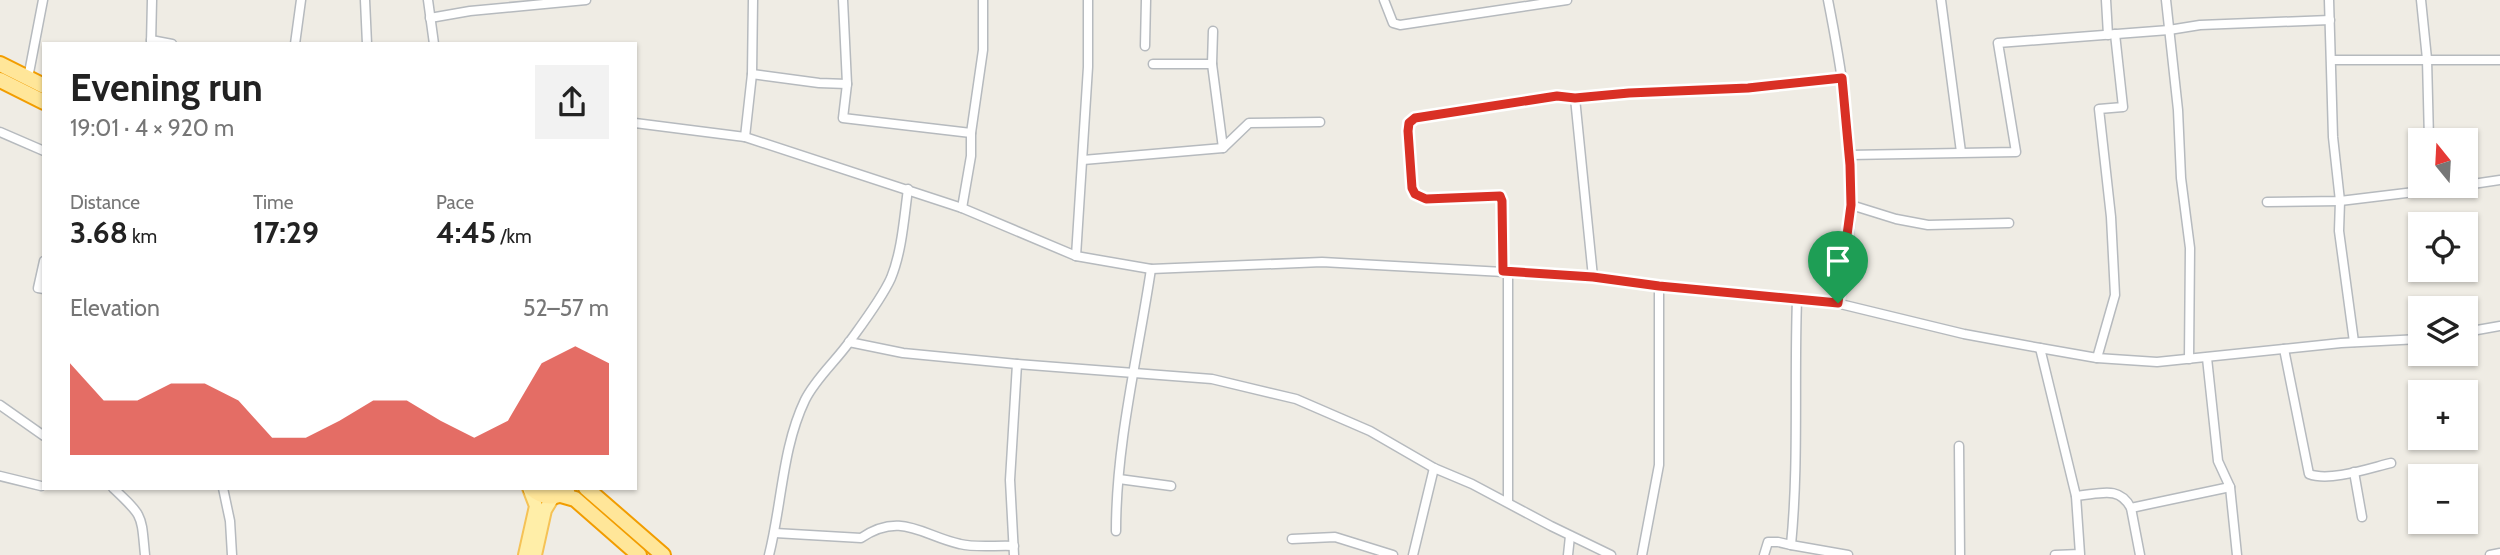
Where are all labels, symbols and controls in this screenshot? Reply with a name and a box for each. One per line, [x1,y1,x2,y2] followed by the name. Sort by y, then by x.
[70,64,263,111] text: Evening run
[535,65,609,139] button: share
[70,114,234,142] text: 19:01 · 4 × 920 m
[2408,128,2478,198] north arrow
[2408,128,2478,534] map controls
[70,191,140,214] text: Distance
[253,191,293,214] text: Time
[436,191,474,214] text: Pace
[2408,212,2478,282] button: locate
[70,214,128,251] text: 3.68
[253,214,319,251] text: 17:29
[436,214,496,251] text: 4:45
[128,225,157,248] text: km
[496,225,532,248] text: /km
[1808,231,1868,303] pin
[1819,242,1857,280] icon: arrive
[70,294,160,322] text: Elevation
[523,294,609,322] text: 52–57 m
[2408,296,2478,366] button: layers
[2408,380,2478,450] button: +
[2408,464,2478,534] button: −

